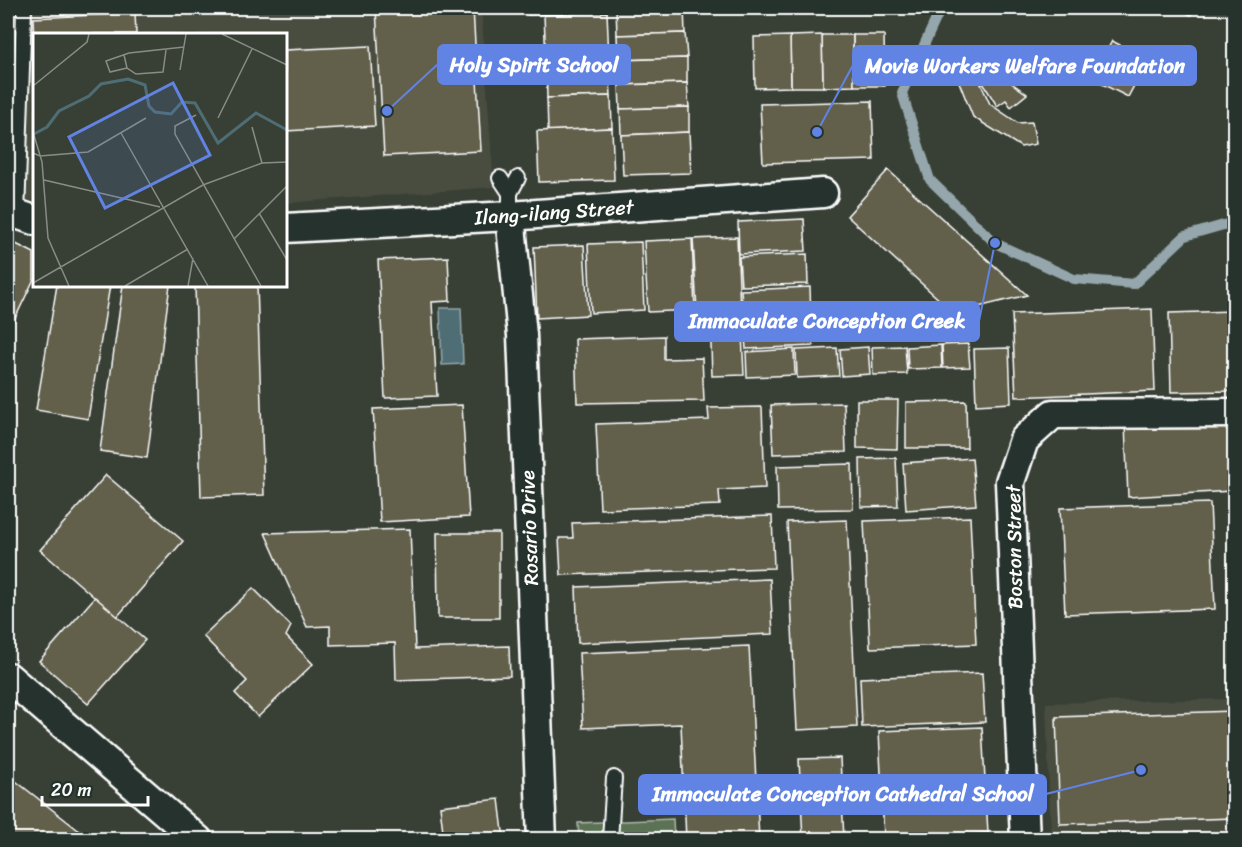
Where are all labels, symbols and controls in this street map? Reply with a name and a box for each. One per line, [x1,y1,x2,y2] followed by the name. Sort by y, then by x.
[33,33,286,286] inset map
[438,45,630,84] callout: Holy Spirit School
[449,46,620,84] text: Holy Spirit School
[853,46,1196,85] callout: Movie Workers Welfare Foundation
[864,47,1186,85] text: Movie Workers Welfare Foundation
[472,189,636,236] street label: Ilang-ilang Street
[675,302,979,341] callout: Immaculate Conception Creek
[687,302,966,340] text: Immaculate Conception Creek
[510,469,549,586] street label: Rosario Drive
[996,484,1033,609] street label: Boston Street
[42,769,148,807] scale bar
[51,774,91,806] text: 20 m
[639,775,1046,814] callout: Immaculate Conception Cathedral School
[651,775,1035,813] text: Immaculate Conception Cathedral School

